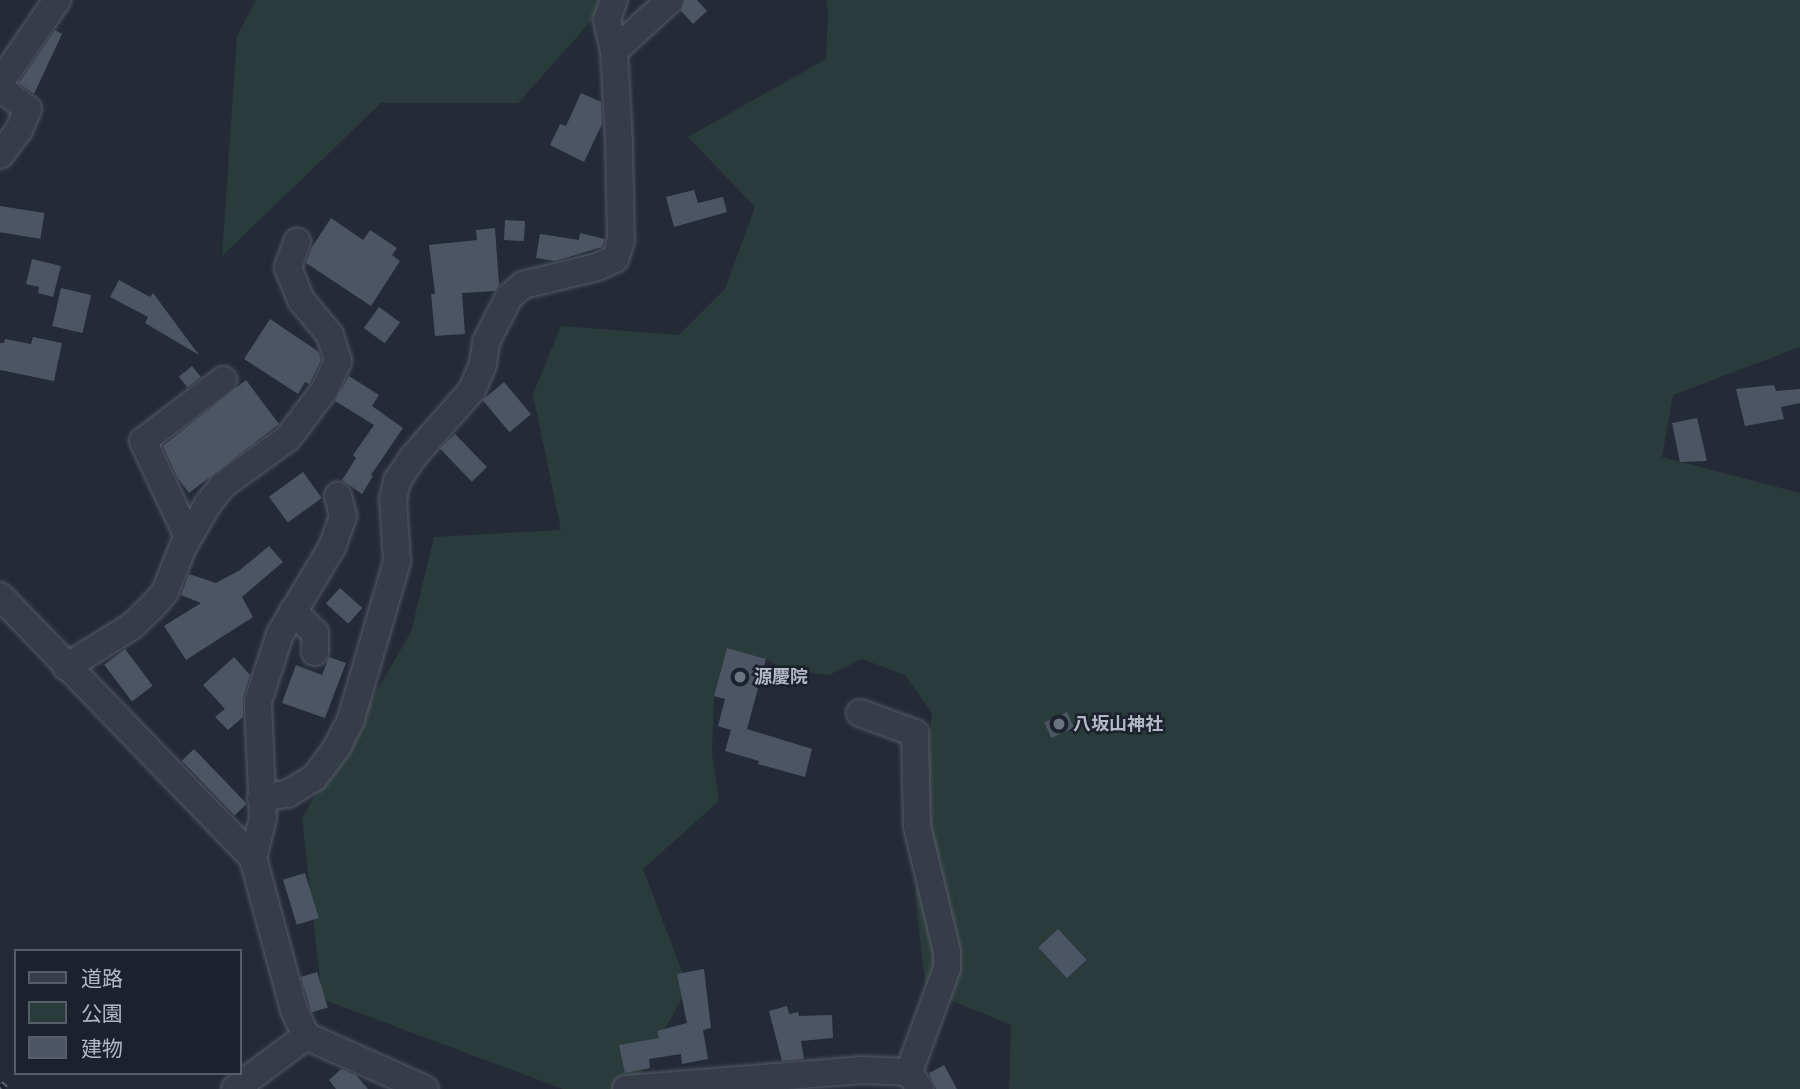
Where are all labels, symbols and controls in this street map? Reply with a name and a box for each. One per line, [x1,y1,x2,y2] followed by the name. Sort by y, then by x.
[754,666,808,688] place label: 源慶院
[732,669,748,685] marker: 源慶院
[1073,713,1163,735] place label: 八坂山神社
[1051,716,1067,732] marker: 八坂山神社
[14,949,242,1075] legend
[81,964,123,993] text: 道路
[81,999,123,1028] text: 公園
[81,1034,123,1063] text: 建物

